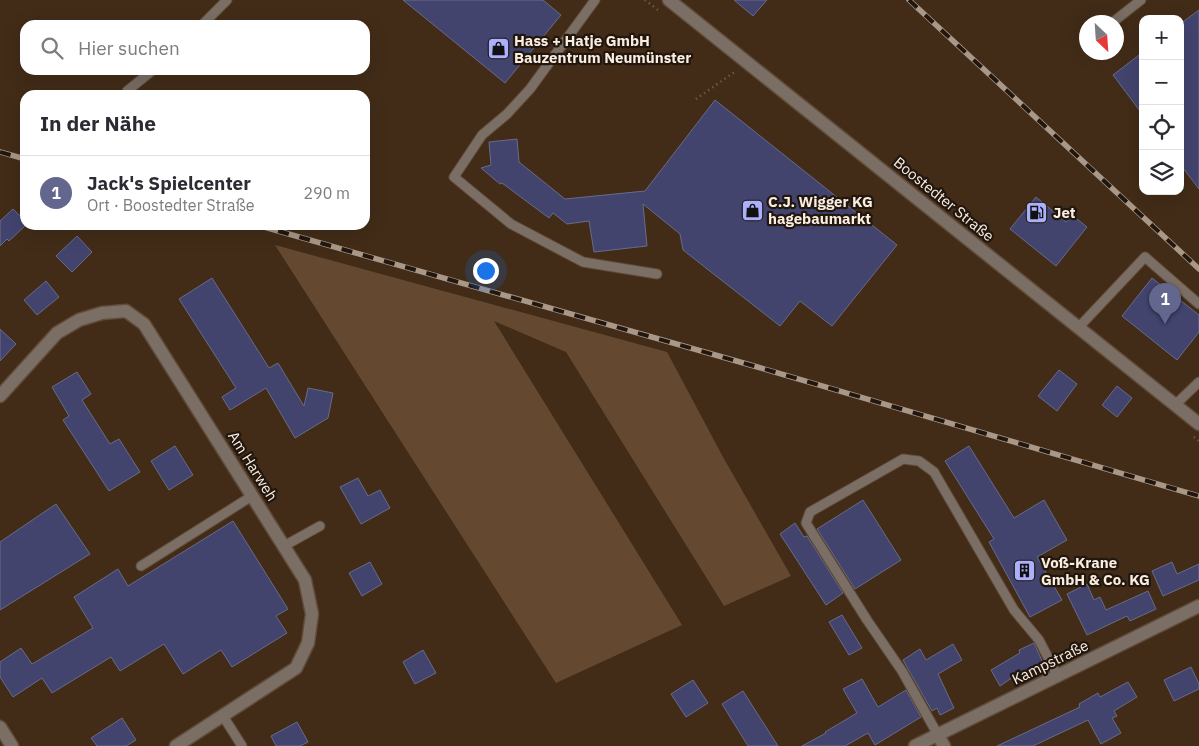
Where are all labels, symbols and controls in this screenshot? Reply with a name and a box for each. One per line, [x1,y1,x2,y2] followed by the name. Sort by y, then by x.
[1079,15,1124,60] north arrow
[1139,15,1184,195] map controls
[1139,15,1184,60] button: +
[20,20,370,75] search box
[514,31,691,67] place label: Hass + Hatje GmbH Bauzentrum Neumünster
[38,34,66,62] icon: search
[78,36,180,60] text: Hier suchen
[486,37,510,61] shop icon: Hass + Hatje GmbH Bauzentrum Neumünster
[1139,60,1184,105] button: −
[1139,105,1184,150] button: locate
[40,109,156,137] text: In der Nähe
[1139,150,1184,195] button: layers
[890,153,998,245] street label: Boostedter Straße
[87,171,251,195] text: Jack's Spielcenter
[51,183,61,203] text: 1
[303,183,350,203] text: 290 m
[768,192,873,228] place label: C.J. Wigger KG hagebaumarkt
[87,195,255,215] text: Ort · Boostedter Straße
[740,198,764,222] shop icon: C.J. Wigger KG hagebaumarkt
[1025,200,1049,224] fuel station icon: Jet
[1053,203,1076,222] place label: Jet
[473,258,499,284] your location
[1149,283,1181,324] pin: 1
[224,428,282,504] street label: Am Harweh
[1041,553,1150,589] place label: Voß-Krane GmbH & Co. KG
[1013,559,1037,583] building icon: Voß-Krane GmbH & Co. KG
[1009,635,1091,689] street label: Kampstraße

